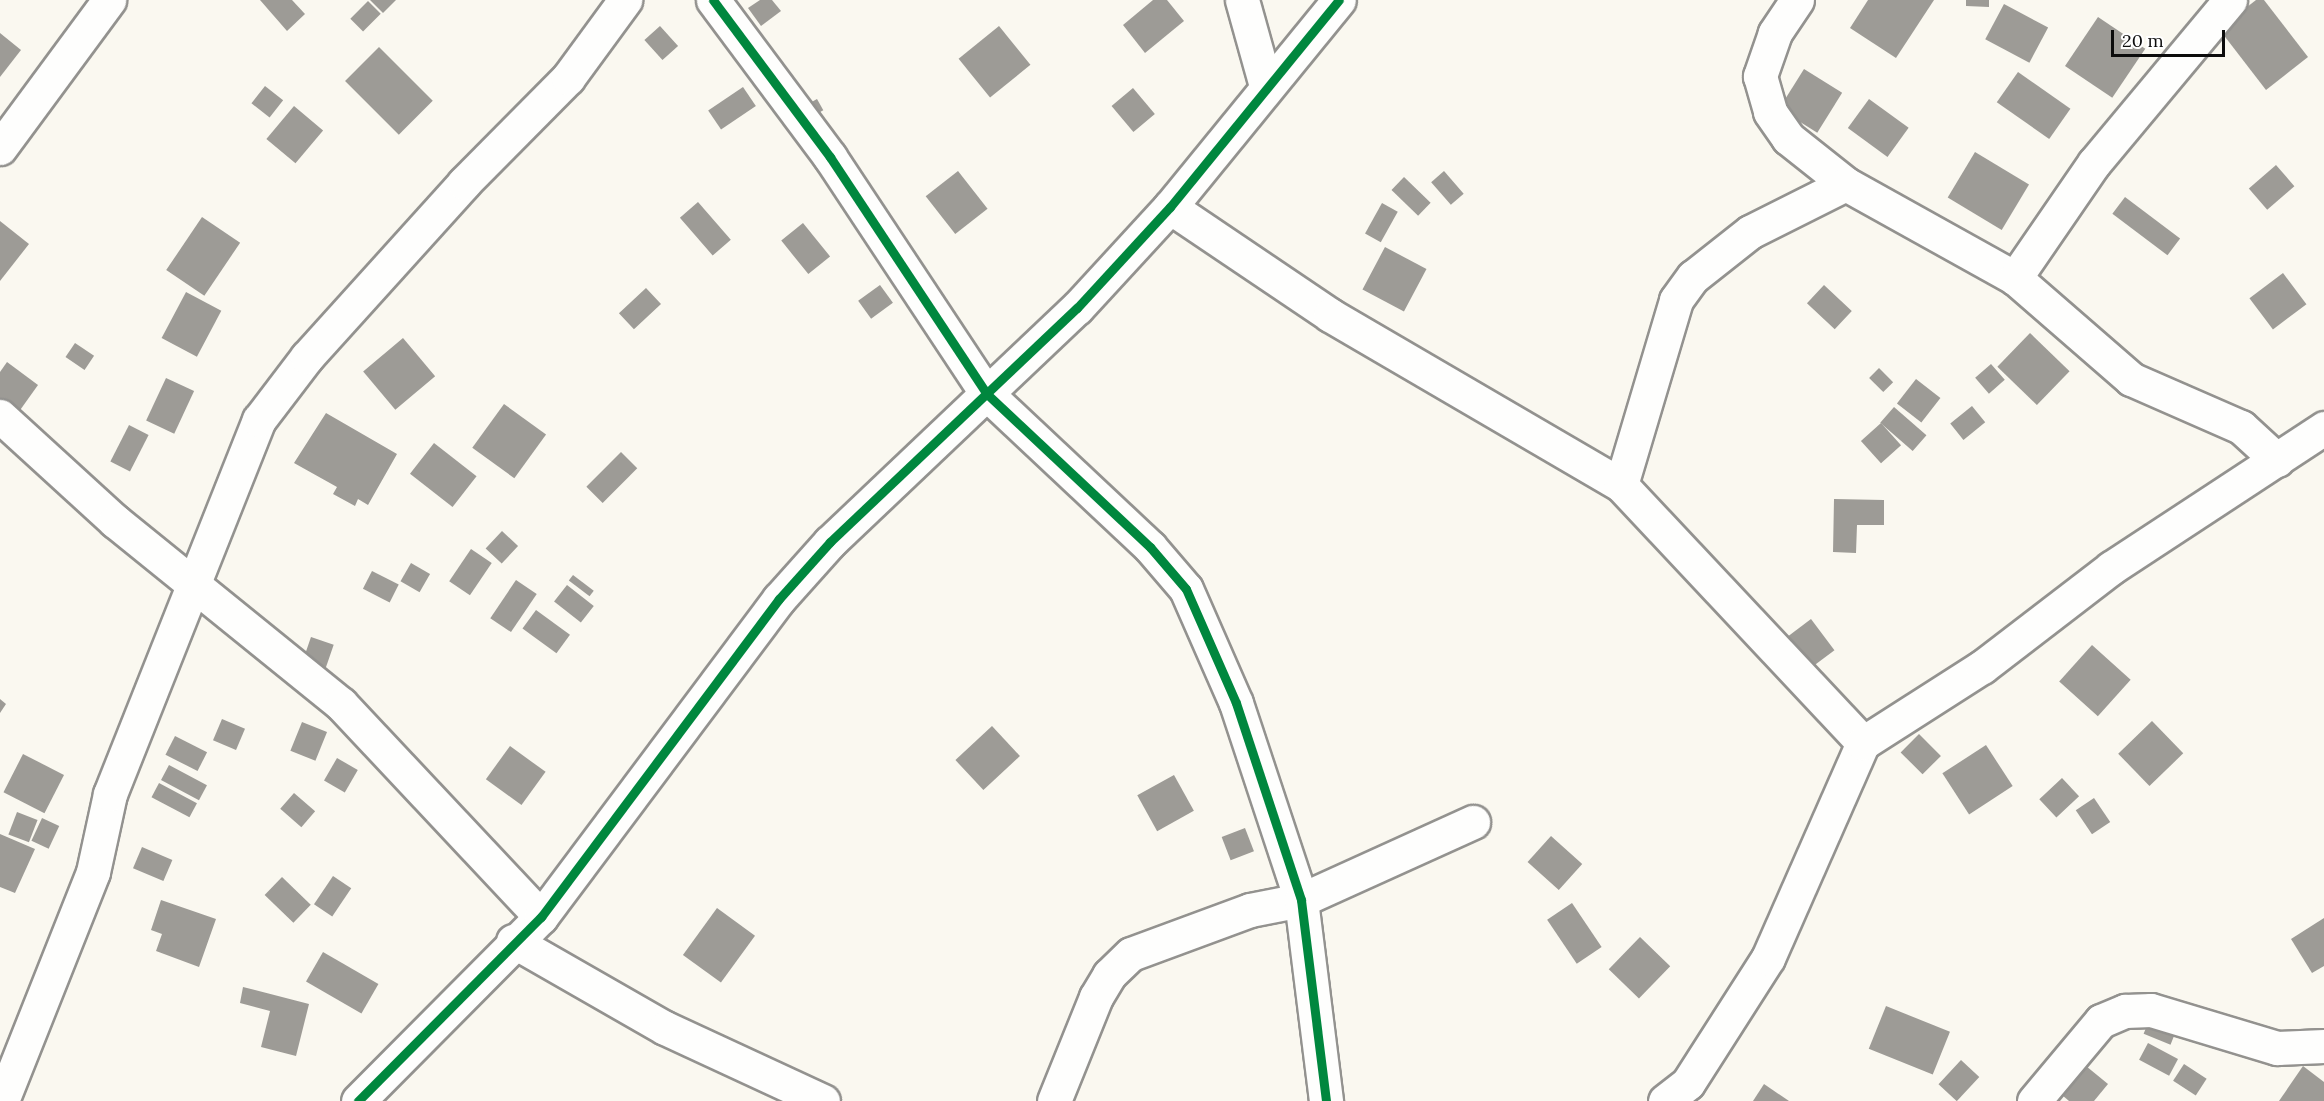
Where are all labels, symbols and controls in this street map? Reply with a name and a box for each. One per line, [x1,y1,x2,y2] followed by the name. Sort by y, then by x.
[2114,18,2228,56] scale bar
[2122,29,2164,52] text: 20 m

